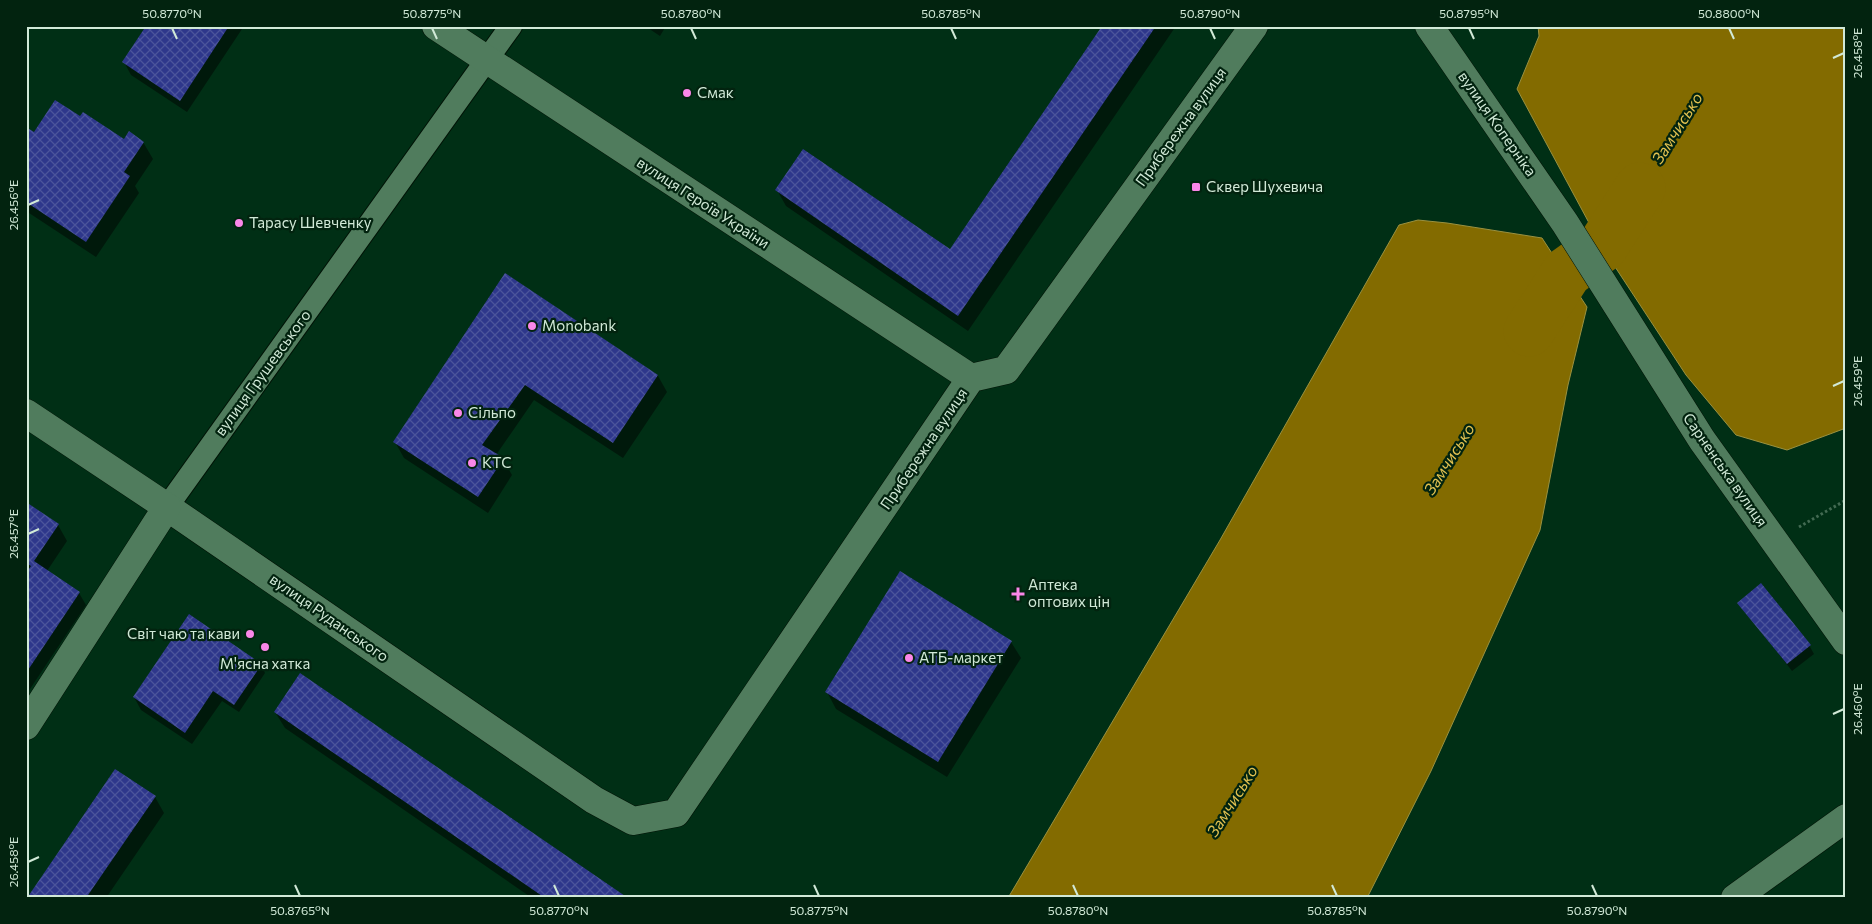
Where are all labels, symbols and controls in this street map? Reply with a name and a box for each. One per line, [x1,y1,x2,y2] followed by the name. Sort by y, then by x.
[142,6,202,20] text: 50.8770°N
[403,6,461,20] text: 50.8775°N
[661,6,721,20] text: 50.8780°N
[921,6,981,20] text: 50.8785°N
[1180,6,1240,20] text: 50.8790°N
[1439,6,1499,20] text: 50.8795°N
[1698,6,1760,20] text: 50.8800°N
[1850,28,1864,78] text: 26.458°E
[1131,64,1229,189] street label: Прибережна вулиця
[1455,68,1541,179] street label: вулиця Коперніка
[697,83,734,101] place label: Смак
[681,87,693,99] marker: Смак
[1647,89,1706,167] water label: Замчисько
[634,153,773,252] street label: вулиця Героїв України
[1206,177,1323,195] place label: Сквер Шухевича
[6,180,20,230] text: 26.456°E
[1190,181,1202,193] marker: Сквер Шухевича
[249,213,372,231] place label: Тарасу Шевченку
[233,217,245,229] marker: Тарасу Шевченку
[211,306,314,439] street label: вулиця Грушевського
[542,316,616,334] place label: Monobank
[526,320,538,332] marker: Monobank
[1850,356,1864,406] text: 26.459°E
[876,384,970,513] street label: Прибережна вулиця
[468,403,516,421] place label: Сільпо
[452,407,464,419] marker: Сільпо
[1680,409,1772,530] street label: Сарненська вулиця
[1419,420,1478,498] water label: Замчисько
[482,453,511,471] place label: КТС
[466,457,478,469] marker: КТС
[6,509,20,559] text: 26.457°E
[267,569,392,665] street label: вулиця Руданського
[1028,575,1110,610] place label: Аптека оптових цін
[1012,588,1024,600] marker: Аптека оптових цін
[127,624,240,642] place label: Світ чаю та кави
[244,628,256,640] marker: Світ чаю та кави
[259,641,271,653] marker: М'ясна хатка
[919,648,1003,666] place label: АТБ-маркет
[903,652,915,664] marker: АТБ-маркет
[220,654,310,672] place label: М'ясна хатка
[1850,683,1864,735] text: 26.460°E
[1202,762,1261,840] water label: Замчисько
[6,837,20,887] text: 26.458°E
[270,903,330,917] text: 50.8765°N
[529,903,589,917] text: 50.8770°N
[790,903,848,917] text: 50.8775°N
[1048,903,1108,917] text: 50.8780°N
[1307,903,1367,917] text: 50.8785°N
[1567,903,1627,917] text: 50.8790°N

